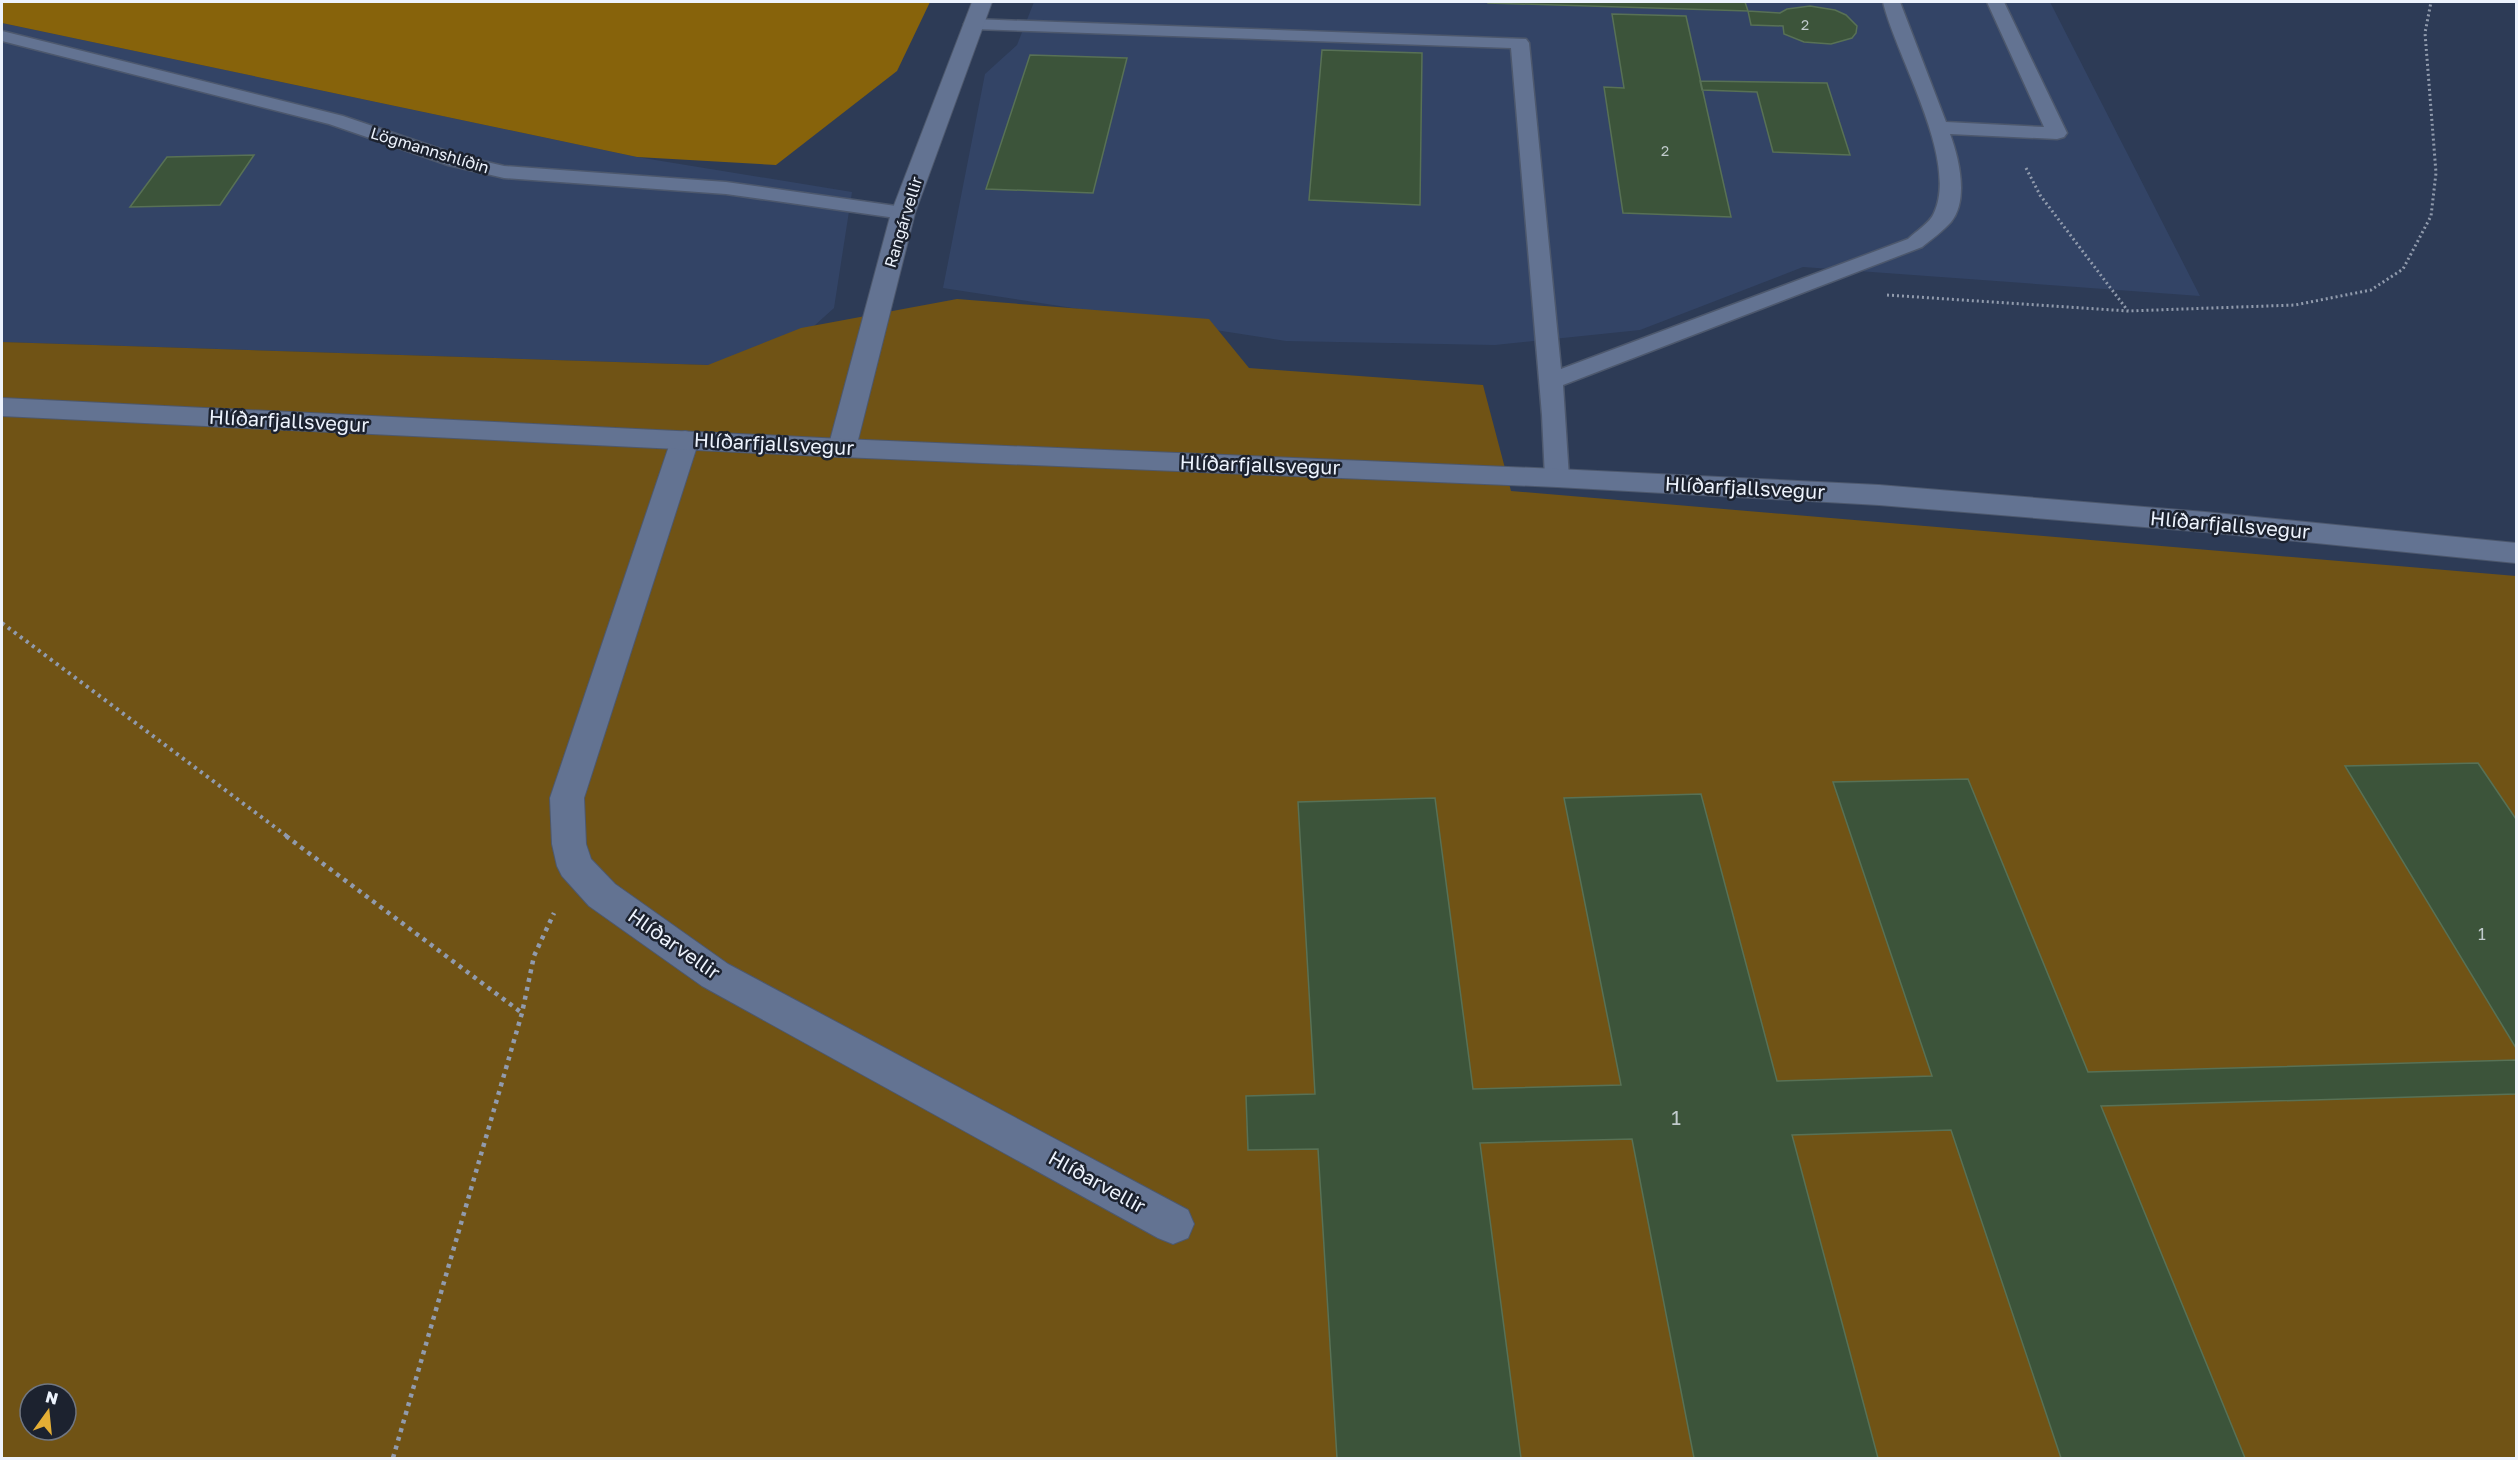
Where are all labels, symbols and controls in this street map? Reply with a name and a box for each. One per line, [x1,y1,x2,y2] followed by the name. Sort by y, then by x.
[1801,16,1809,33] house number: 2
[368,122,492,178] street label: Lögmannshlíðin
[1661,142,1669,159] house number: 2
[880,174,926,270] street label: Rangárvellir
[208,404,370,436] street label: Hlíðarfjallsvegur
[693,427,855,459] street label: Hlíðarfjallsvegur
[1179,449,1341,479] street label: Hlíðarfjallsvegur
[1664,471,1826,503] street label: Hlíðarfjallsvegur
[2149,505,2311,543] street label: Hlíðarfjallsvegur
[624,903,725,984] street label: Hlíðarvellir
[2478,924,2486,944] house number: 1
[1671,1105,1681,1129] house number: 1
[1045,1145,1150,1218] street label: Hlíðarvellir
[18,1382,78,1442] north arrow
[43,1386,60,1409] text: N

